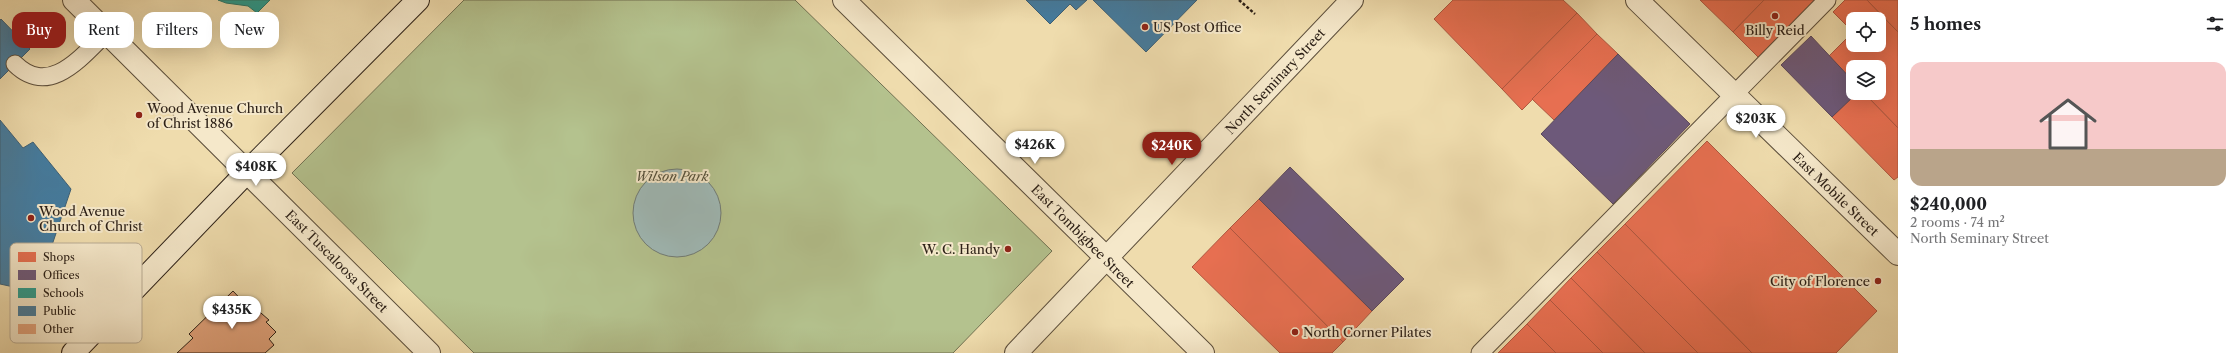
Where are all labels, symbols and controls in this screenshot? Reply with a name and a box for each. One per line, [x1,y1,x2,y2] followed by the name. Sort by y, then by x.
[1770,11,1780,21] marker: Billy Reid
[12,12,66,48] chip: Buy
[74,12,134,48] chip: Rent
[142,12,212,48] chip: Filters
[220,12,279,48] chip: New
[1846,12,1886,100] map controls
[1846,12,1886,52] button: locate
[2204,13,2226,35] icon: filters
[1910,14,1981,34] text: 5 homes
[1153,19,1242,35] place label: US Post Office
[1140,22,1150,32] marker: US Post Office
[1745,22,1805,38] place label: Billy Reid
[1222,25,1328,137] street label: North Seminary Street
[1846,60,1886,100] button: layers
[2032,88,2104,160] icon: home
[146,100,283,131] place label: Wood Avenue Church of Christ 1886
[1728,105,1784,139] pin: $203K
[134,110,144,120] marker: Wood Avenue Church of Christ 1886
[1736,110,1776,126] text: $203K
[1007,131,1063,165] pin: $426K
[1144,132,1200,166] pin: $240K
[1015,136,1055,152] text: $426K
[1151,137,1193,153] text: $240K
[1790,149,1883,239] street label: East Mobile Street
[228,153,284,187] pin: $408K
[235,158,277,174] text: $408K
[635,168,709,184] park label: Wilson Park
[1028,181,1138,291] street label: East Tombigbee Street
[1910,194,1987,214] text: $240,000
[38,203,143,234] place label: Wood Avenue Church of Christ
[282,206,392,316] street label: East Tuscaloosa Street
[26,213,36,223] marker: Wood Avenue Church of Christ
[1910,214,2005,230] text: 2 rooms · 74 m²
[1910,230,2049,246] text: North Seminary Street
[921,241,1001,257] place label: W. C. Handy
[10,243,142,343] legend
[1003,244,1013,254] marker: W. C. Handy
[43,250,75,264] text: Shops
[43,268,80,282] text: Offices
[1770,273,1870,289] place label: City of Florence
[1873,276,1883,286] marker: City of Florence
[43,286,84,300] text: Schools
[204,296,260,330] pin: $435K
[212,301,252,317] text: $435K
[43,304,76,318] text: Public
[43,322,74,336] text: Other
[1303,324,1432,340] place label: North Corner Pilates
[1290,327,1300,337] marker: North Corner Pilates

